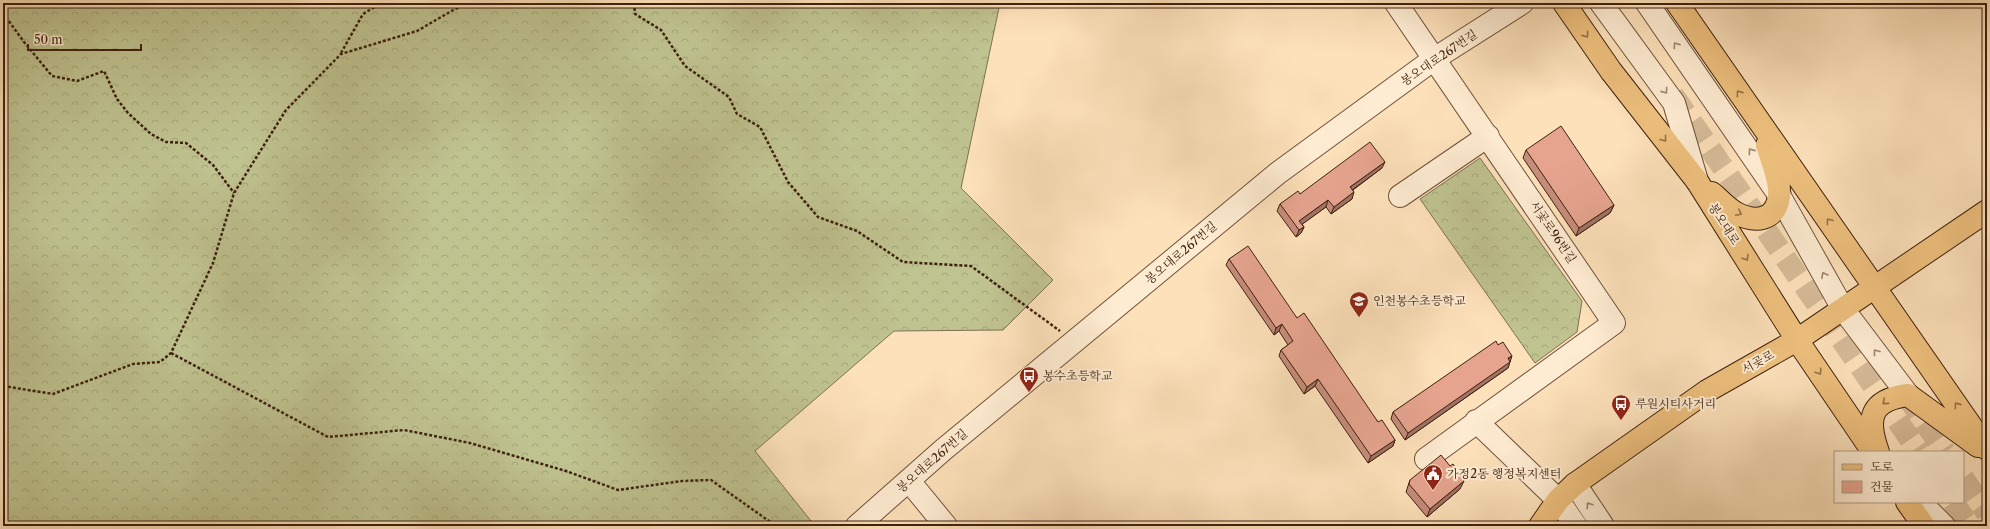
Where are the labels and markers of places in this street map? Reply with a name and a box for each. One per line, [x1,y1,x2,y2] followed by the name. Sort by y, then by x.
[1348,290,1370,318] school or university icon: 인천봉수초등학교
[1373,293,1466,308] place label: 인천봉수초등학교
[1018,365,1040,393] bus stop icon: 봉수초등학교
[1043,368,1113,383] place label: 봉수초등학교
[1610,393,1632,421] bus stop icon: 루원시티사거리
[1635,396,1716,411] place label: 루원시티사거리
[1422,463,1444,491] public building icon: 가정2동 행정복지센터
[1447,466,1561,481] place label: 가정2동 행정복지센터

